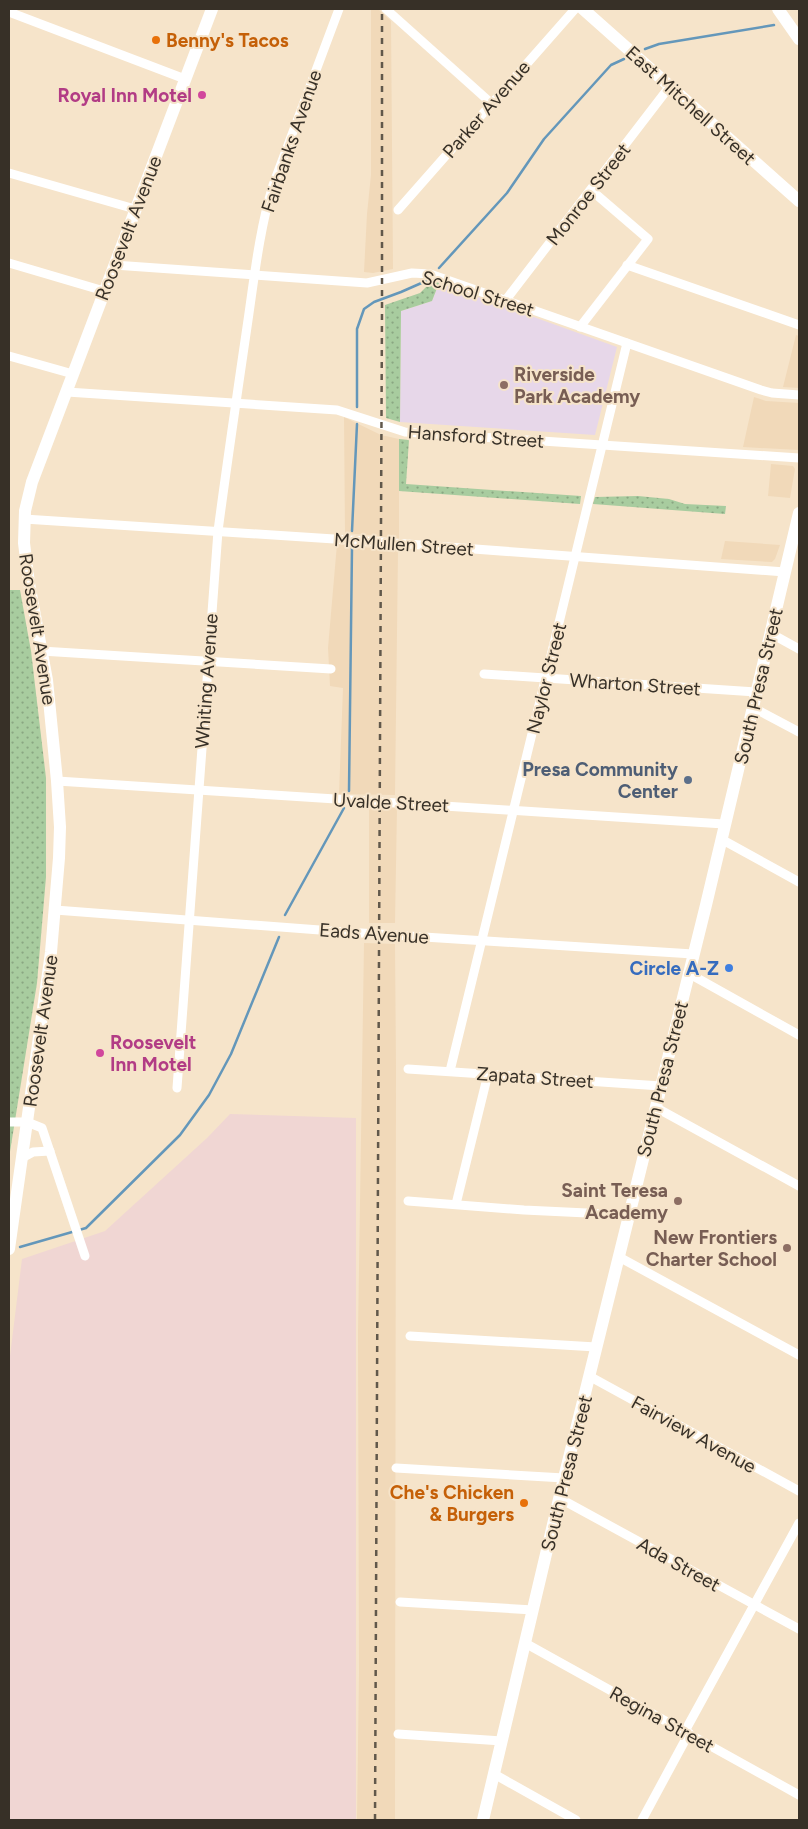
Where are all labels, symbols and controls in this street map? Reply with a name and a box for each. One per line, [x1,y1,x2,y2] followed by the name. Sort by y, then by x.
[166,29,289,52] place label: Benny's Tacos
[150,34,162,46] marker: Benny's Tacos
[621,41,760,170] street label: East Mitchell Street
[438,56,535,163] street label: Parker Avenue
[256,67,327,215] street label: Fairbanks Avenue
[58,84,192,107] place label: Royal Inn Motel
[196,89,208,101] marker: Royal Inn Motel
[541,139,635,250] street label: Monroe Street
[90,153,167,304] street label: Roosevelt Avenue
[419,265,537,322] street label: School Street
[514,363,640,408] place label: Riverside Park Academy
[498,379,510,391] marker: Riverside Park Academy
[407,420,545,453] street label: Hansford Street
[333,528,475,561] street label: McMullen Street
[14,552,61,707] street label: Roosevelt Avenue
[729,606,788,767] street label: South Presa Street
[190,613,223,749] street label: Whiting Avenue
[522,620,571,736] street label: Naylor Street
[569,668,701,701] street label: Wharton Street
[522,758,678,803] place label: Presa Community Center
[682,774,694,786] marker: Presa Community Center
[332,788,450,817] street label: Uvalde Street
[318,918,430,949] street label: Eads Avenue
[18,954,63,1109] street label: Roosevelt Avenue
[630,957,719,980] place label: Circle A-Z
[723,962,735,974] marker: Circle A-Z
[632,999,693,1159] street label: South Presa Street
[110,1031,197,1076] place label: Roosevelt Inn Motel
[94,1047,106,1059] marker: Roosevelt Inn Motel
[476,1062,594,1093] street label: Zapata Street
[561,1179,668,1224] place label: Saint Teresa Academy
[672,1195,684,1207] marker: Saint Teresa Academy
[646,1226,777,1271] place label: New Frontiers Charter School
[781,1242,793,1254] marker: New Frontiers Charter School
[627,1391,760,1478] street label: Fairview Avenue
[536,1393,597,1553] street label: South Presa Street
[390,1481,514,1526] place label: Che's Chicken & Burgers
[518,1497,530,1509] marker: Che's Chicken & Burgers
[633,1532,724,1597] street label: Ada Street
[605,1681,718,1758] street label: Regina Street

